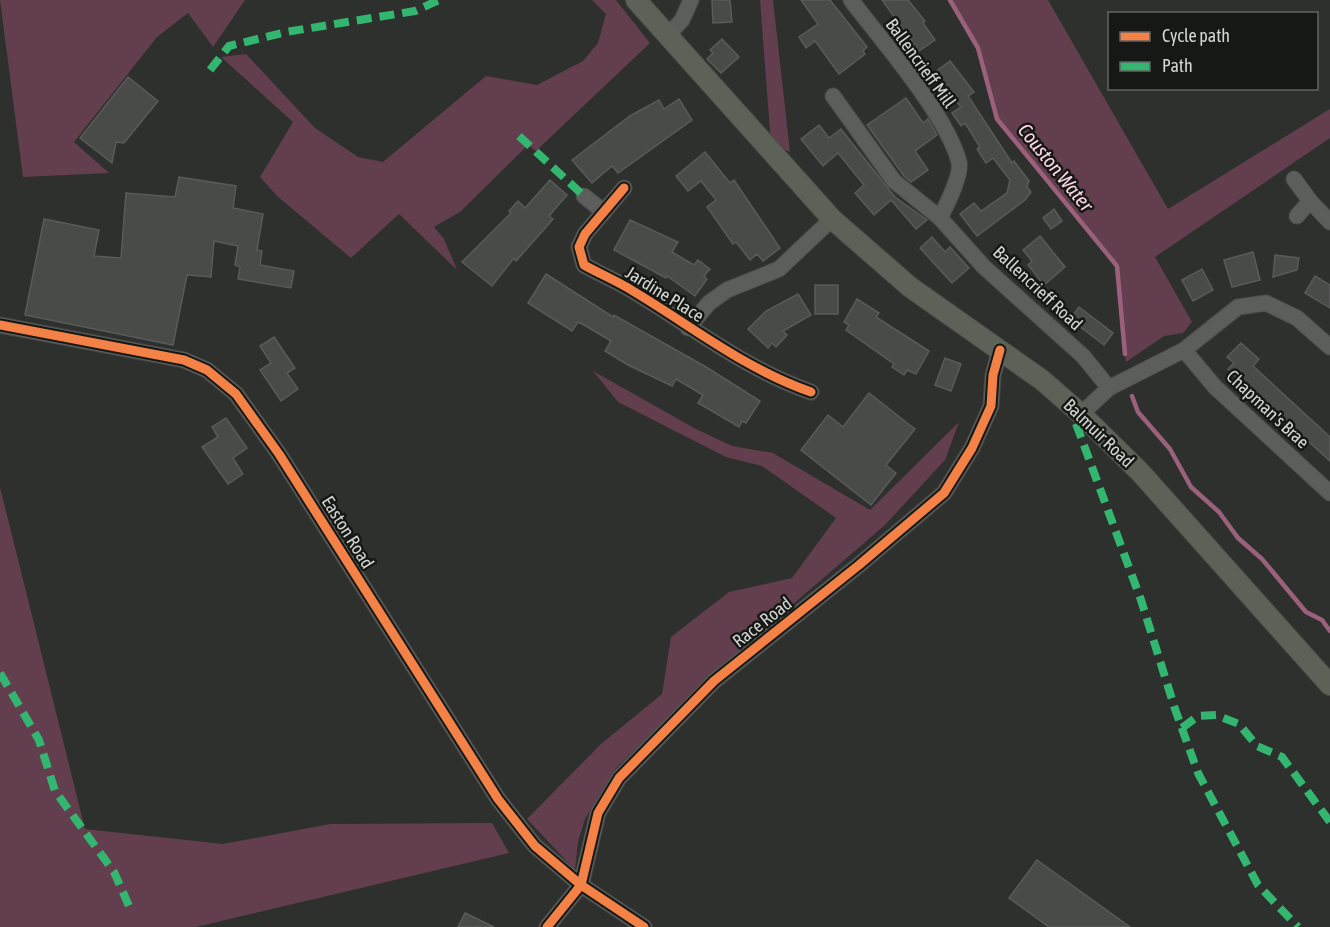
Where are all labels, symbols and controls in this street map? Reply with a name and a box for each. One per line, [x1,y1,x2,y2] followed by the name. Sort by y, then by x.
[1108,12,1318,90] legend
[882,14,961,112] street label: Ballencrieff Mill
[1162,25,1230,46] text: Cycle path
[1162,55,1193,76] text: Path
[1014,118,1099,216] water label: Couston Water
[989,241,1087,335] street label: Ballencrieff Road
[622,262,708,326] street label: Jardine Place
[1222,365,1314,453] street label: Chapman's Brae
[1059,394,1139,472] street label: Balmuir Road
[318,492,378,572] street label: Easton Road
[728,592,796,652] street label: Race Road

